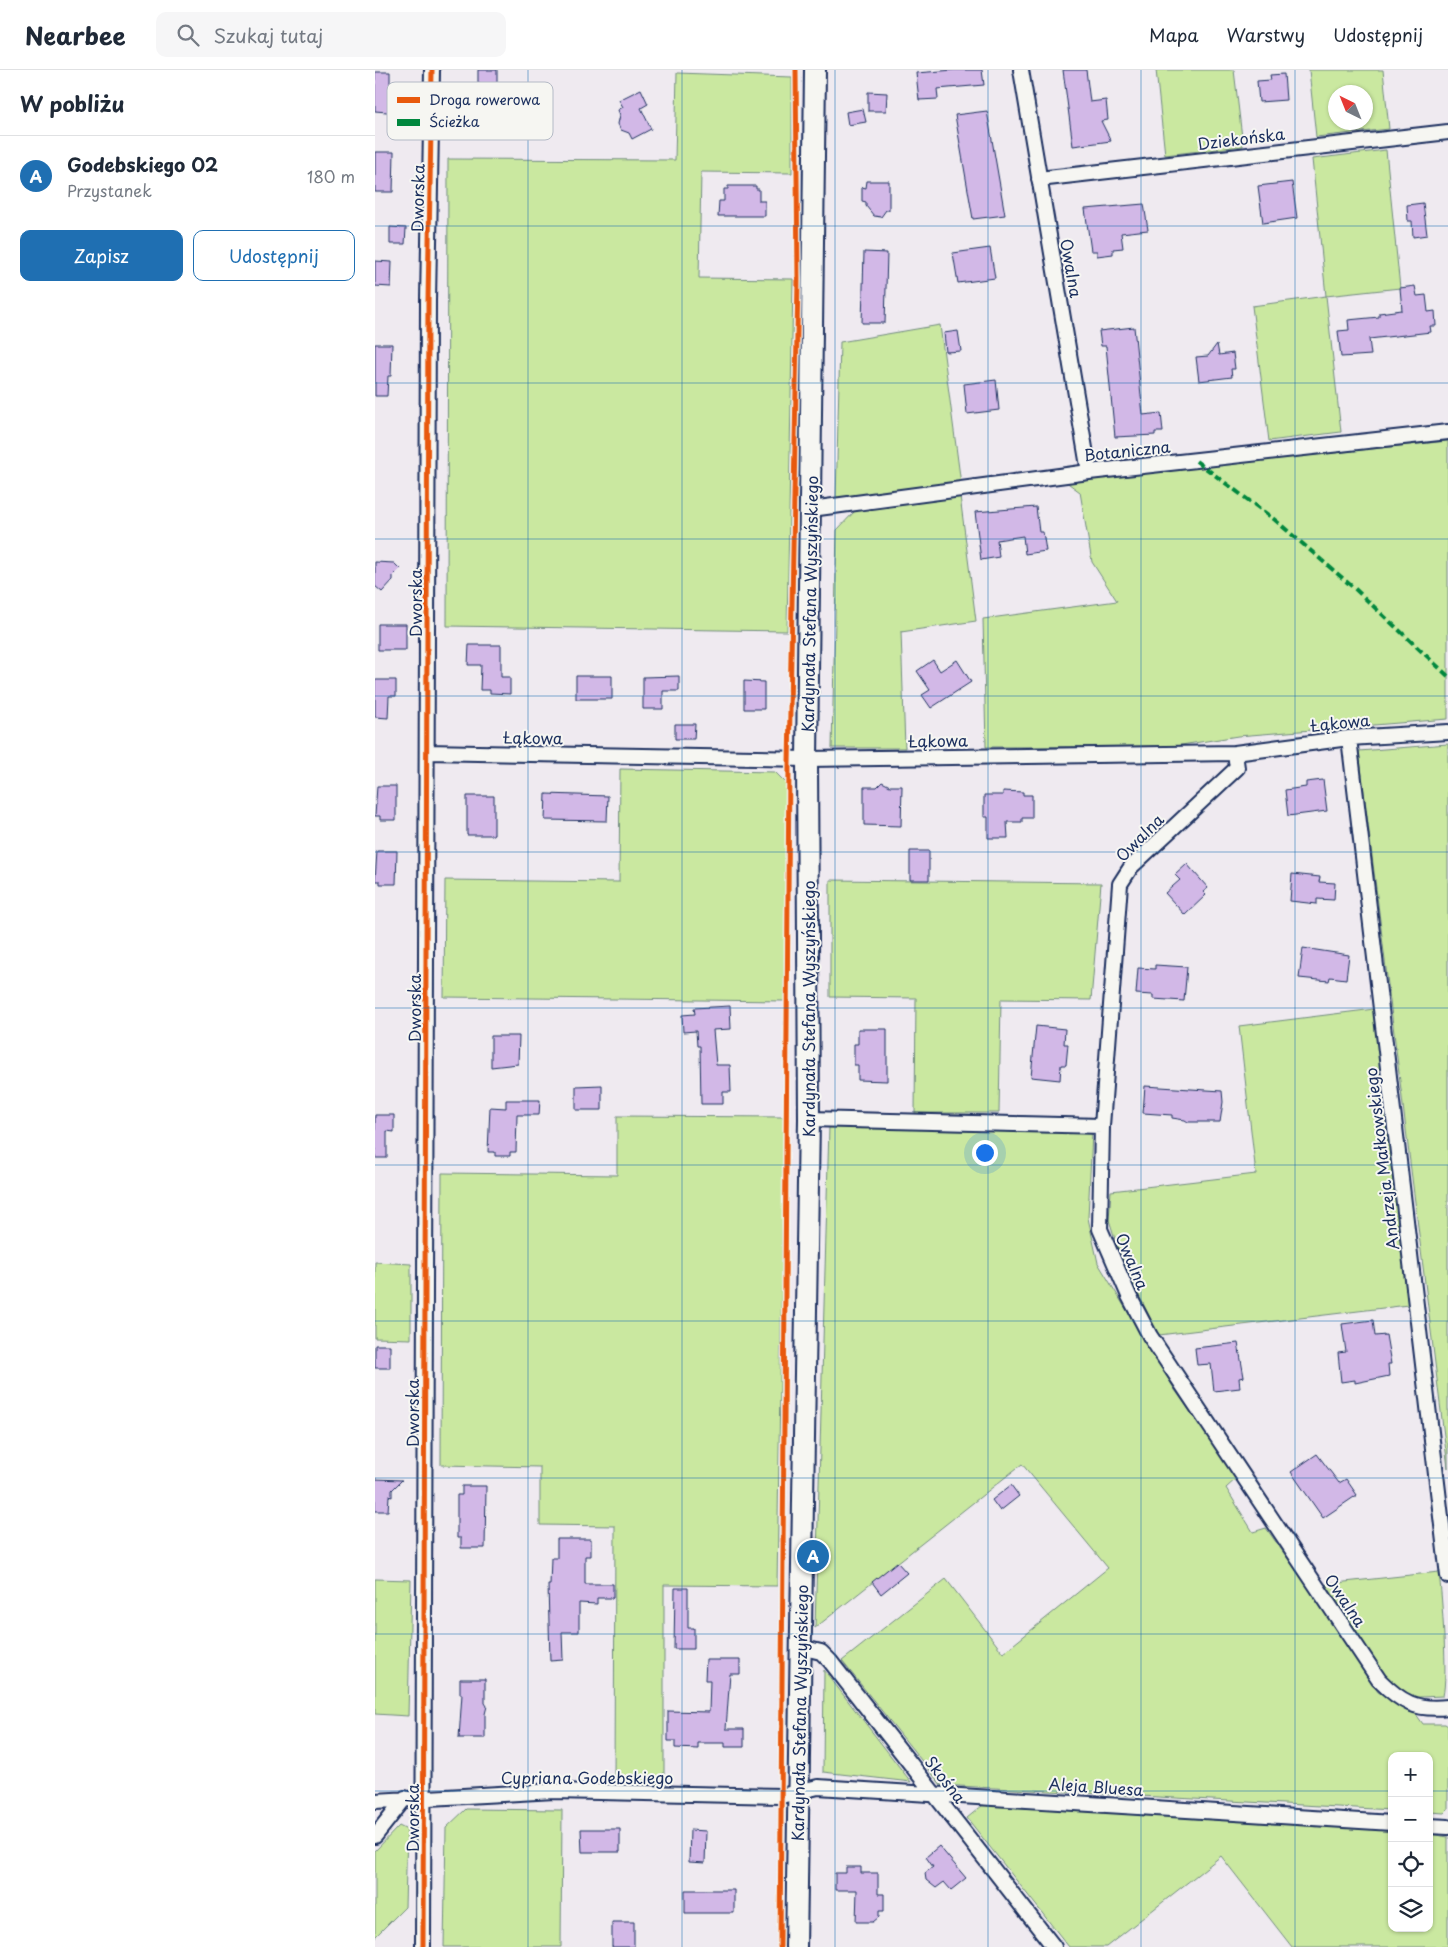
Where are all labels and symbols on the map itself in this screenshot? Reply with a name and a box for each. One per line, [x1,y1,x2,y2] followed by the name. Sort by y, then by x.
[387,82,553,140] legend
[1328,85,1373,130] north arrow
[429,89,540,110] text: Droga rowerowa
[429,111,480,132] text: Ścieżka
[1196,121,1286,155] street label: Dziekońska
[404,164,430,232] street label: Dworska
[1055,237,1089,299] street label: Owalna
[1083,434,1171,466] street label: Botaniczna
[795,475,823,733] street label: Kardynała Stefana Wyszyńskiego
[403,569,427,637] street label: Dworska
[1308,707,1371,737] street label: Łąkowa
[502,724,563,750] street label: Łąkowa
[907,727,968,753] street label: Łąkowa
[1109,807,1169,867] street label: Owalna
[796,881,820,1137] street label: Kardynała Stefana Wyszyńskiego
[402,974,426,1042] street label: Dworska
[1358,1066,1404,1252] street label: Andrzeja Małkowskiego
[972,1140,998,1166] your location
[1110,1229,1156,1293] street label: Owalna
[400,1379,424,1447] street label: Dworska
[797,1537,829,1575] pin: A
[1319,1569,1373,1631] street label: Owalna
[785,1584,813,1842] street label: Kardynała Stefana Wyszyńskiego
[920,1750,972,1808] street label: Skośna
[501,1765,673,1789] street label: Cypriana Godebskiego
[1048,1771,1144,1801] street label: Aleja Bluesa
[400,1784,424,1852] street label: Dworska

